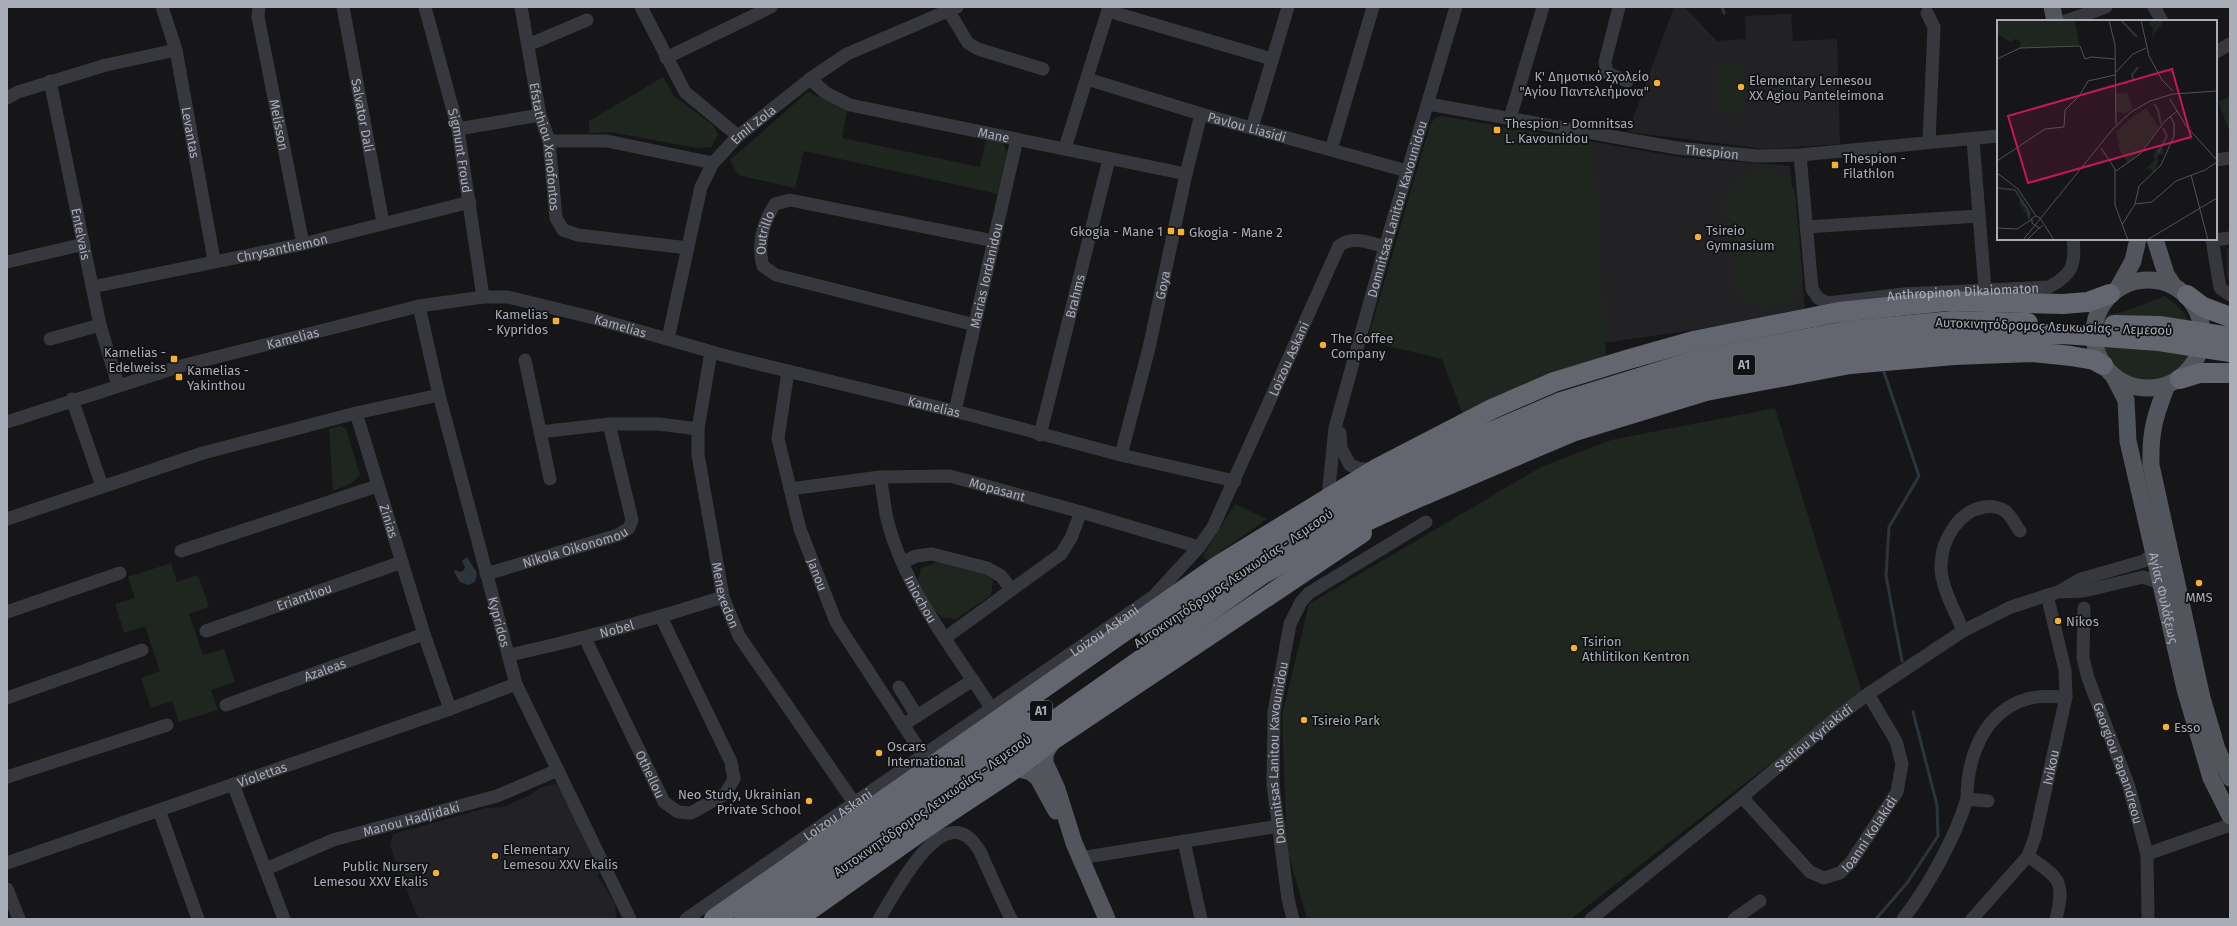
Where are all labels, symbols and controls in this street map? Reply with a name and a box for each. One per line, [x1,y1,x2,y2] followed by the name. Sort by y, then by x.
[1997,20,2217,240] inset map
[1519,69,1649,99] place label: Κ' Δημοτικό Σχολείο "Αγίου Παντελεήμονα"
[1749,73,1884,103] place label: Elementary Lemesou XX Agiou Panteleimona
[348,77,377,153] street label: Salvator Dali
[1652,78,1662,88] marker: Κ' Δημοτικό Σχολείο "Αγίου Παντελεήμονα"
[526,82,562,211] street label: Efstathiou Xenofontos
[1736,82,1746,92] marker: Elementary Lemesou XX Agiou Panteleimona
[266,98,291,152] street label: Melisson
[727,102,779,147] street label: Emil Zola
[178,106,202,159] street label: Levantas
[445,107,474,194] street label: Sigmunt Froud
[1206,109,1288,145] street label: Pavlou Liasidi
[1505,116,1633,146] place label: Thespion - Domnitsas L. Kavounidou
[1364,119,1430,299] street label: Domnitsas Lanitou Kavounidou
[977,124,1011,146] street label: Mane
[1492,125,1502,135] marker: Thespion - Domnitsas L. Kavounidou
[1684,142,1740,162] street label: Thespion
[1843,151,1906,181] place label: Thespion - Filathlon
[1830,160,1840,170] marker: Thespion - Filathlon
[68,207,93,261] street label: Entelvais
[754,208,778,255] street label: Outrillo
[967,221,1006,330] street label: Marias Iordanidou
[1706,223,1775,253] place label: Tsireio Gymnasium
[1070,224,1163,239] place label: Gkogia - Mane 1
[1189,225,1283,240] place label: Gkogia - Mane 2
[1166,226,1176,236] marker: Gkogia - Mane 1
[1176,227,1186,237] marker: Gkogia - Mane 2
[235,231,329,265] street label: Chrysanthemon
[1693,232,1703,242] marker: Tsireio Gymnasium
[1153,269,1173,301] street label: Goya
[1063,273,1088,320] street label: Brahms
[1886,280,2039,304] street label: Anthropinon Dikaiomaton
[488,307,548,337] place label: Kamelias - Kypridos
[593,312,648,341] street label: Kamelias
[1935,315,2173,338] street label: Αυτοκινητόδρομος Λευκωσίας - Λεμεσού
[551,316,561,326] marker: Kamelias - Kypridos
[1266,319,1312,399] street label: Loizou Askani
[265,325,321,352] street label: Kamelias
[1331,331,1393,361] place label: The Coffee Company
[1318,340,1328,350] marker: The Coffee Company
[104,345,166,375] place label: Kamelias - Edelweiss
[169,354,179,364] marker: Kamelias - Edelweiss
[1733,355,1755,375] road number: A1
[187,363,249,393] place label: Kamelias - Yakinthou
[174,372,184,382] marker: Kamelias - Yakinthou
[906,393,962,420] street label: Kamelias
[968,475,1027,504] street label: Mopasant
[376,502,401,540] street label: Zinias
[1131,506,1336,651] street label: Αυτοκινητόδρομος Λευκωσίας - Λεμεσού
[521,524,631,571] street label: Nikola Oikonomou
[2146,551,2181,645] street label: Αγίας Φυλάξεως
[804,556,830,593] street label: Janou
[709,561,742,630] street label: Menexedon
[901,573,940,626] street label: Iniochou
[2194,578,2204,588] marker: MMS
[275,580,334,614] street label: Erianthou
[2185,590,2213,605] place label: MMS
[485,595,513,649] street label: Kypridos
[1067,602,1142,660] street label: Loizou Askani
[2066,614,2099,629] place label: Nikos
[2053,616,2063,626] marker: Nikos
[598,617,636,641] street label: Nobel
[1582,634,1690,664] place label: Tsirion Athlitikon Kentron
[1569,643,1579,653] marker: Tsirion Athlitikon Kentron
[302,656,348,684] street label: Azaleas
[1266,660,1291,845] street label: Domnitsas Lanitou Kavounidou
[2090,700,2146,826] street label: Georgiou Papandreou
[1030,701,1052,721] road number: A1
[1772,701,1855,774] street label: Steliou Kyriakidi
[1312,713,1380,728] place label: Tsireio Park
[1299,715,1309,725] marker: Tsireio Park
[2174,720,2201,735] place label: Esso
[2161,722,2171,732] marker: Esso
[831,731,1034,880] street label: Αυτοκινητόδρομος Λευκωσίας - Λεμεσού
[887,739,964,769] place label: Oscars International
[632,748,668,801] street label: Othellou
[874,748,884,758] marker: Oscars International
[2040,748,2062,786] street label: Ivikou
[235,759,289,790] street label: Violettas
[801,786,875,844] street label: Loizou Askani
[678,787,801,817] place label: Neo Study, Ukrainian Private School
[1838,793,1900,875] street label: Ioanni Kolakidi
[804,796,814,806] marker: Neo Study, Ukrainian Private School
[361,799,461,840] street label: Manou Hadjidaki
[503,842,618,872] place label: Elementary Lemesou XXV Ekalis
[490,851,500,861] marker: Elementary Lemesou XXV Ekalis
[313,859,429,889] place label: Public Nursery Lemesou XXV Ekalis
[431,868,441,878] marker: Public Nursery Lemesou XXV Ekalis

